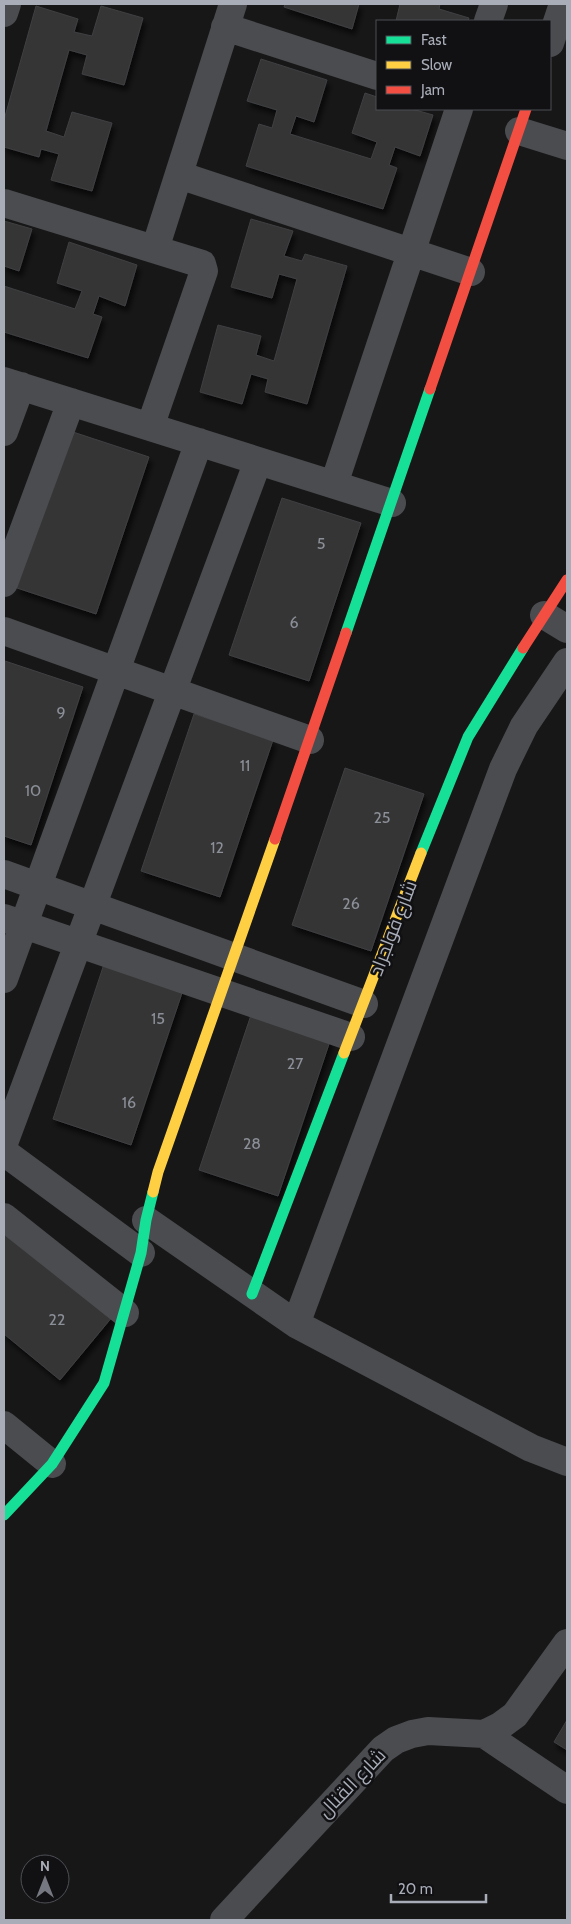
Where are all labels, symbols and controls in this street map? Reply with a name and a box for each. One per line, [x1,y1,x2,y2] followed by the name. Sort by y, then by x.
[376,20,551,110] legend
[421,31,446,49] text: Fast
[421,56,452,74] text: Slow
[420,81,445,99] text: Jam
[317,534,325,553] house number: 5
[289,613,299,632] house number: 6
[56,703,66,722] house number: 9
[240,756,250,775] house number: 11
[25,781,41,800] house number: 10
[373,808,391,827] house number: 25
[210,838,224,857] house number: 12
[364,877,424,980] street label: شارع فولجراد
[342,894,360,913] house number: 26
[151,1009,165,1028] house number: 15
[287,1054,303,1073] house number: 27
[122,1093,136,1112] house number: 16
[243,1134,261,1153] house number: 28
[49,1310,65,1329] house number: 22
[313,1744,392,1824] street label: شارع القنال
[20,1854,70,1904] north arrow
[40,1857,50,1875] text: N
[391,1872,486,1904] scale bar
[398,1880,433,1898] text: 20 m

